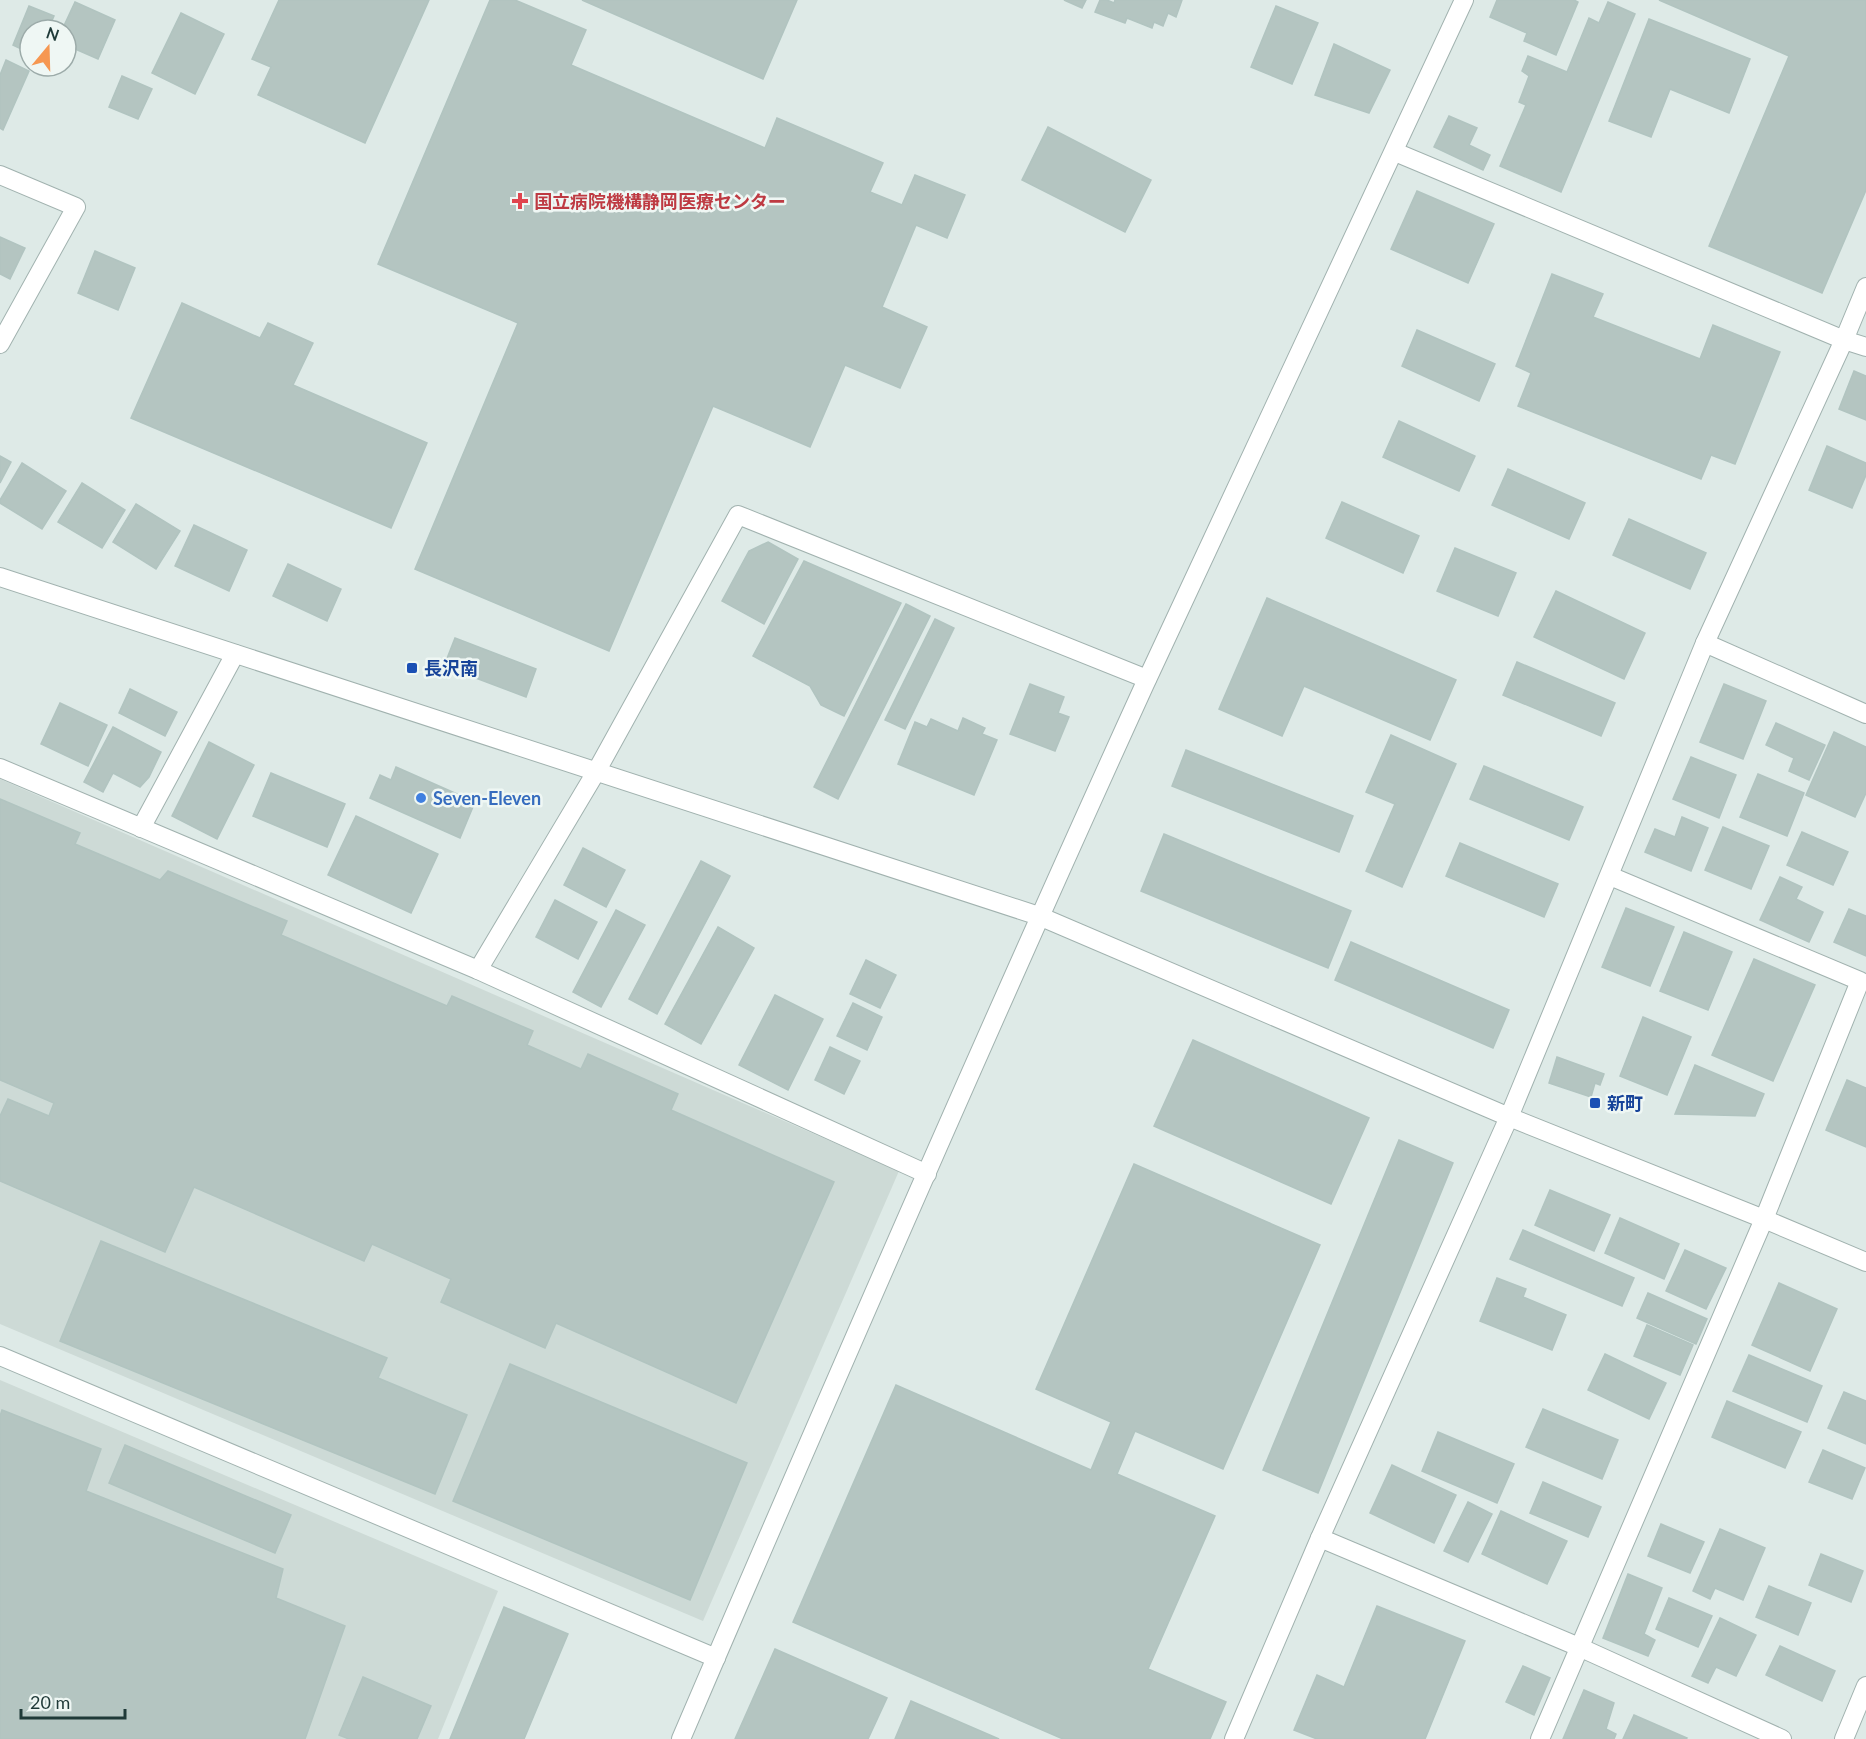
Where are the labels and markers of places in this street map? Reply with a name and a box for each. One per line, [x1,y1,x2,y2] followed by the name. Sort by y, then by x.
[534,190,786,212] place label: 国立病院機構静岡医療センター
[511,192,529,210] marker: 国立病院機構静岡医療センター
[424,657,478,679] place label: 長沢南
[405,661,419,675] marker: 長沢南
[433,787,541,809] place label: Seven-Eleven
[414,791,428,805] marker: Seven-Eleven
[1607,1092,1643,1114] place label: 新町
[1588,1096,1602,1110] marker: 新町

